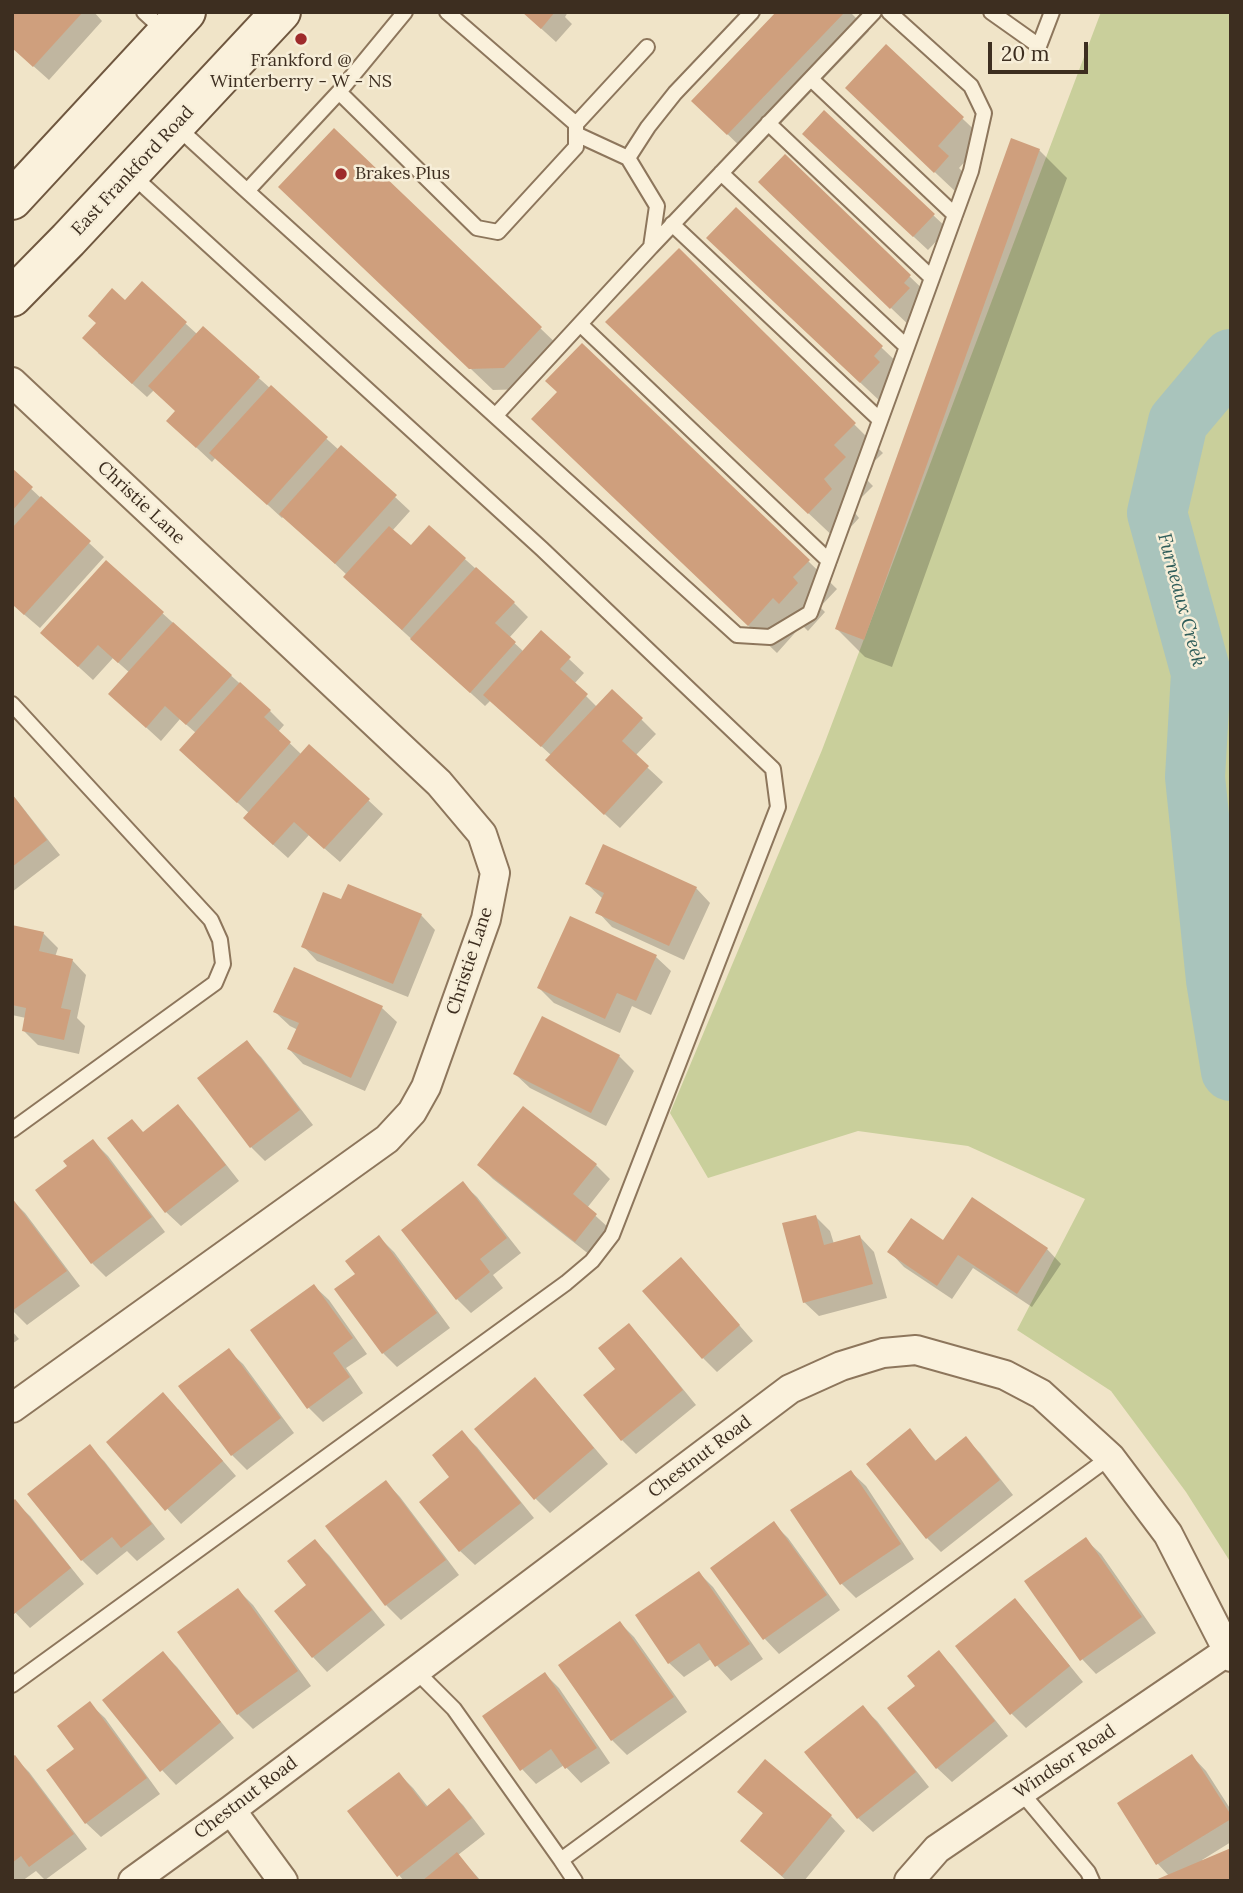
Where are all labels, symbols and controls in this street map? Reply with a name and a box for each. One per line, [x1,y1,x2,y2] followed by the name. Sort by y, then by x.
[991,28,1091,72] scale bar
[293,31,309,47] marker: Frankford @ Winterberry - W - NS
[1001,40,1050,67] text: 20 m
[210,50,392,92] place label: Frankford @ Winterberry - W - NS
[67,102,199,240] street label: East Frankford Road
[355,163,450,185] place label: Brakes Plus
[333,166,349,182] marker: Brakes Plus
[93,457,189,549] street label: Christie Lane
[1152,531,1210,669] water label: Furneaux Creek
[442,904,498,1018] street label: Christie Lane
[644,1411,756,1503] street label: Chestnut Road
[1010,1720,1120,1804] street label: Windsor Road
[190,1752,302,1844] street label: Chestnut Road

